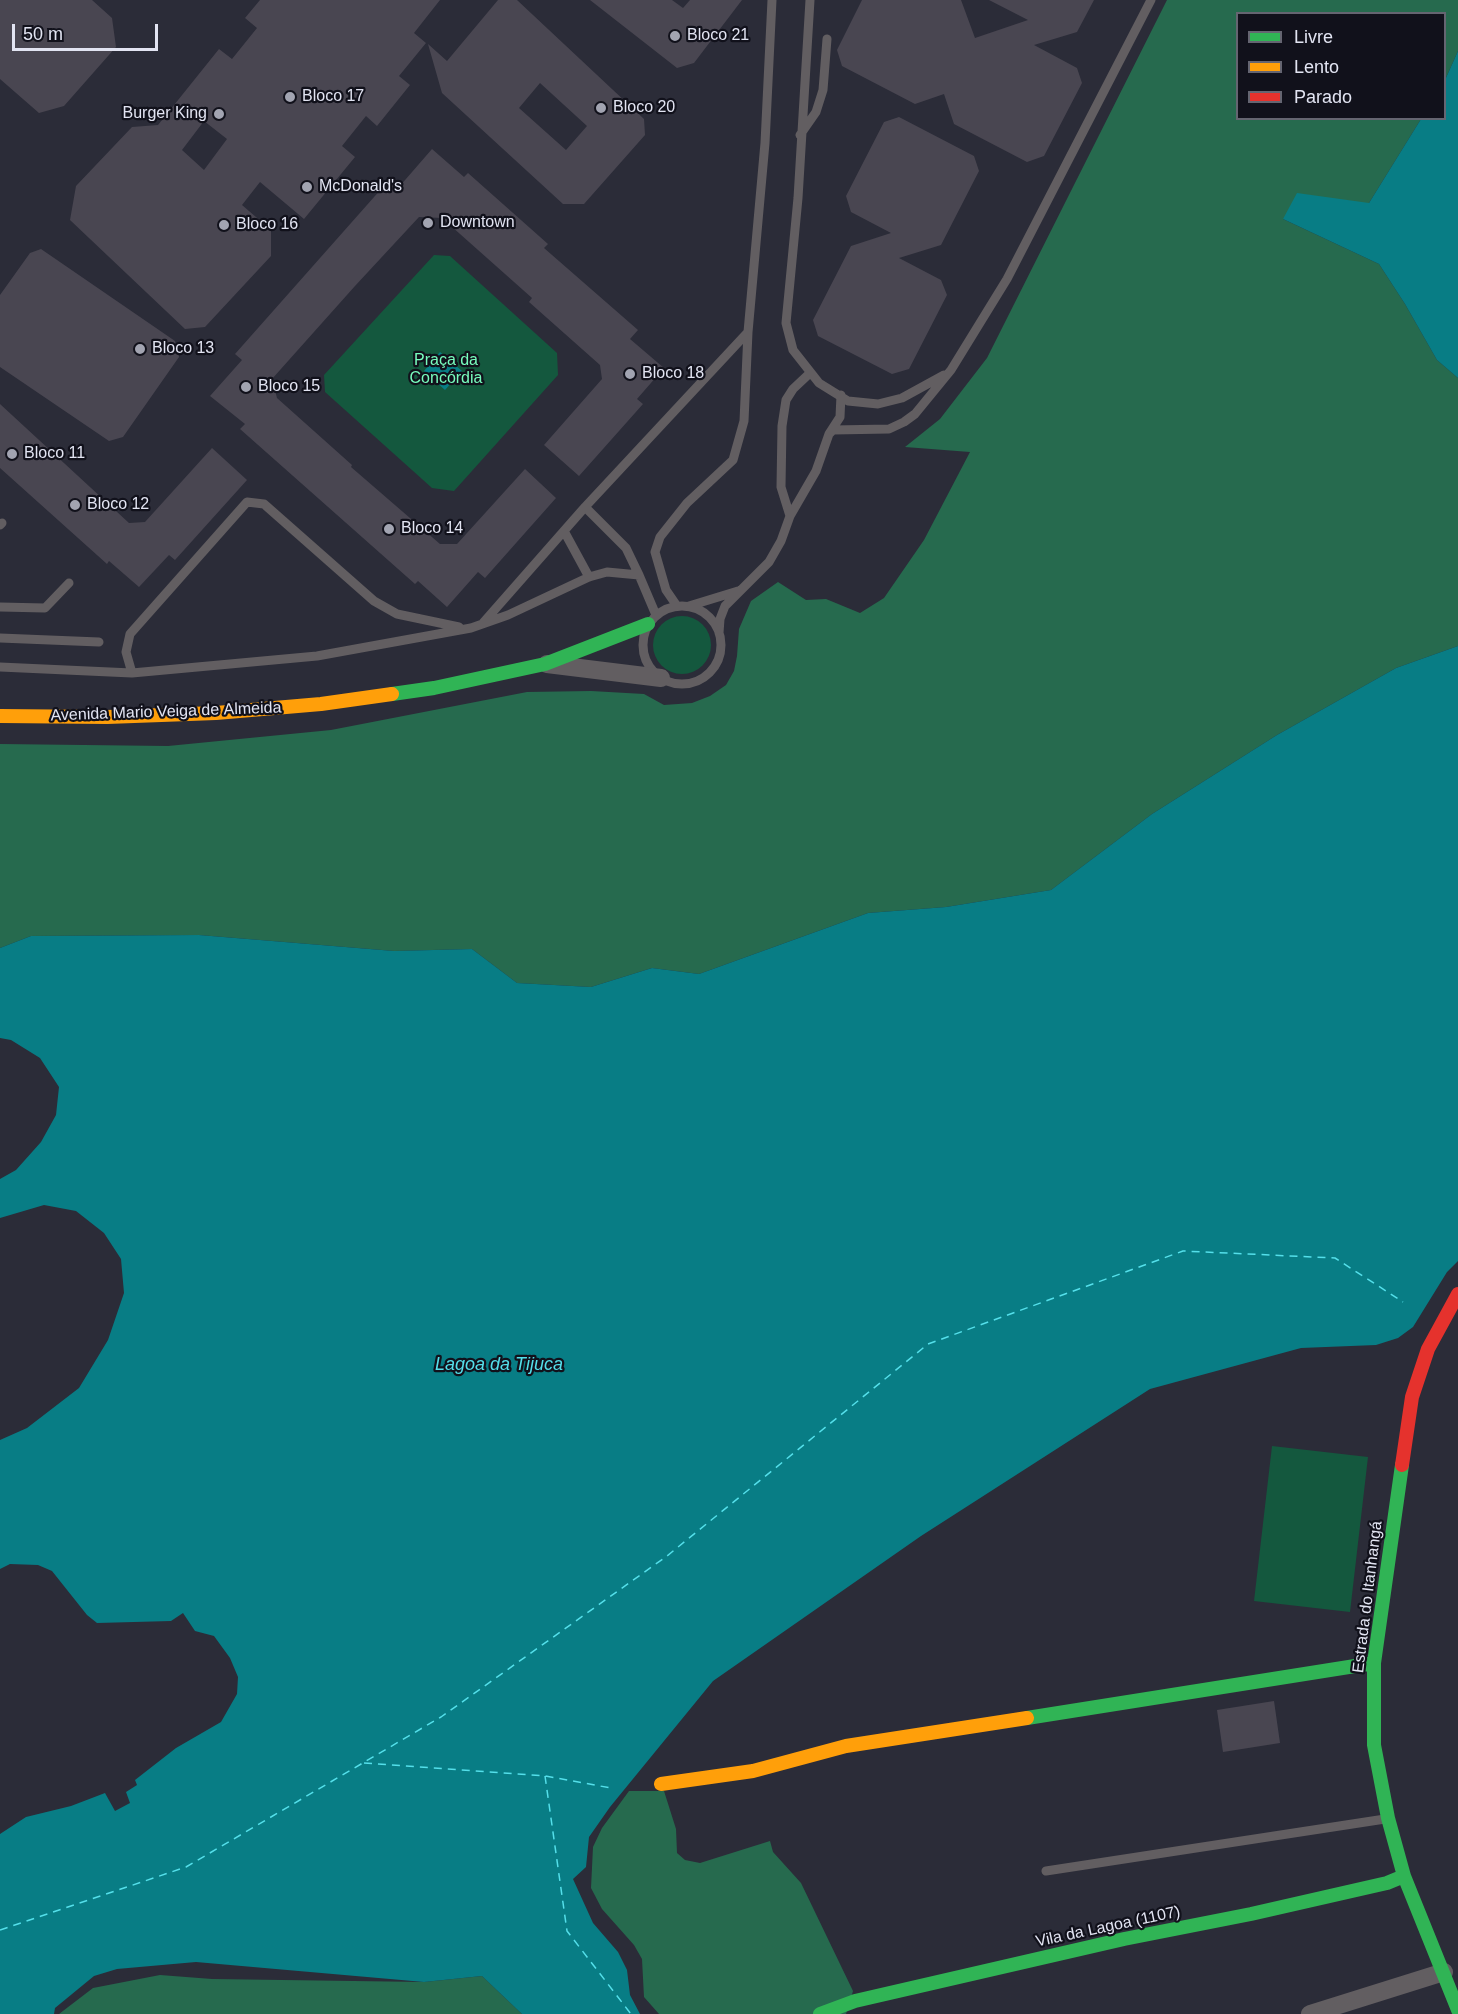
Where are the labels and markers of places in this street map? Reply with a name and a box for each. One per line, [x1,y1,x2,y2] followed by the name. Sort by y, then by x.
[687,26,749,46] place label: Bloco 21
[668,29,682,43] marker: Bloco 21
[302,87,364,107] place label: Bloco 17
[283,90,297,104] marker: Bloco 17
[613,98,675,118] place label: Bloco 20
[594,101,608,115] marker: Bloco 20
[123,104,207,124] place label: Burger King
[212,107,226,121] marker: Burger King
[319,177,402,197] place label: McDonald's
[300,180,314,194] marker: McDonald's
[440,213,515,233] place label: Downtown
[236,215,298,235] place label: Bloco 16
[421,216,435,230] marker: Downtown
[217,218,231,232] marker: Bloco 16
[152,339,214,359] place label: Bloco 13
[133,342,147,356] marker: Bloco 13
[642,364,704,384] place label: Bloco 18
[623,367,637,381] marker: Bloco 18
[258,377,320,397] place label: Bloco 15
[239,380,253,394] marker: Bloco 15
[24,444,85,464] place label: Bloco 11
[5,447,19,461] marker: Bloco 11
[87,495,149,515] place label: Bloco 12
[68,498,82,512] marker: Bloco 12
[401,519,463,539] place label: Bloco 14
[382,522,396,536] marker: Bloco 14

